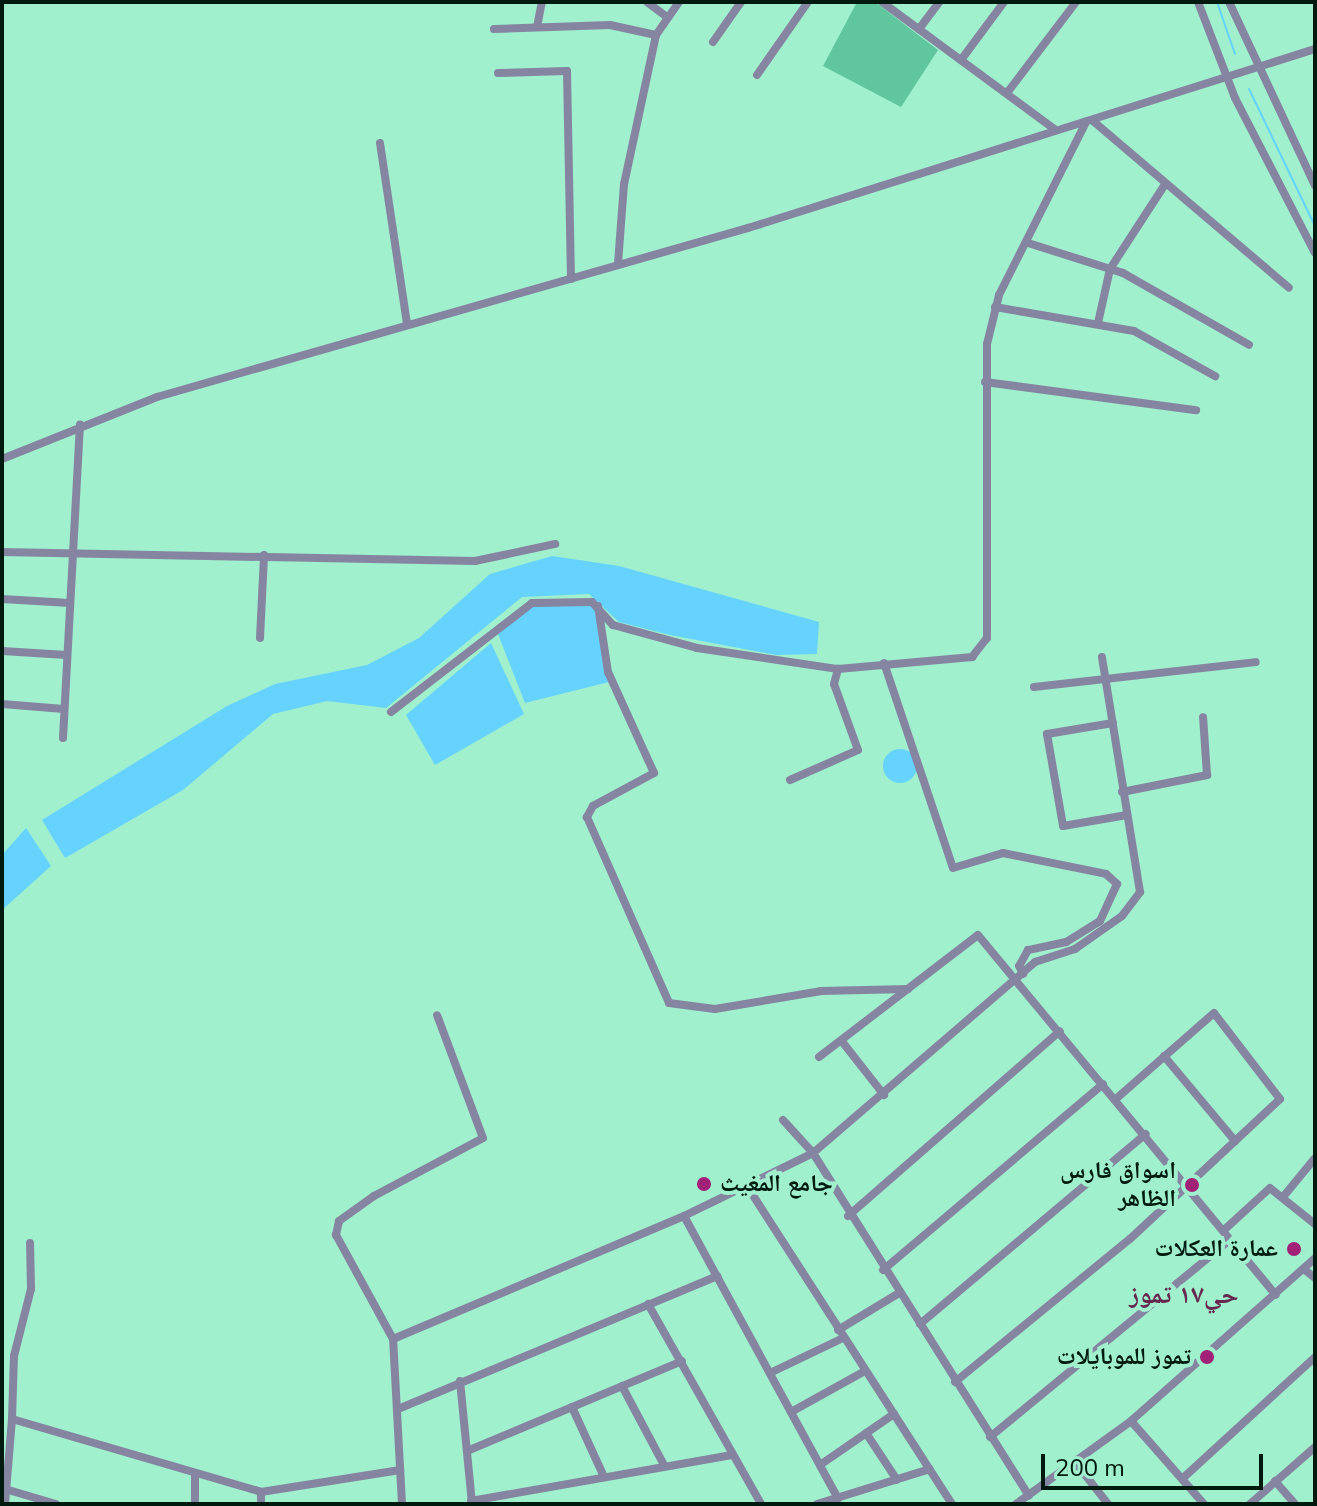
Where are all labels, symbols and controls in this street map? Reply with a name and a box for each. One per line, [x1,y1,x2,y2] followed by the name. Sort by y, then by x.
[1060,1157,1176,1213] place label: اسواق فارس الظاهر
[720,1170,833,1198] place label: جامع المغيث
[695,1175,713,1193] marker: جامع المغيث
[1183,1176,1201,1194] marker: اسواق فارس الظاهر
[1155,1235,1278,1263] place label: عمارة العكلات
[1285,1240,1303,1258] marker: عمارة العكلات
[1129,1279,1239,1311] district label: حي۱۷ تموز
[1057,1343,1191,1371] place label: تموز للموبايلات
[1198,1348,1216,1366] marker: تموز للموبايلات
[1045,1438,1267,1488] scale bar
[1055,1452,1125,1484] text: 200 m

